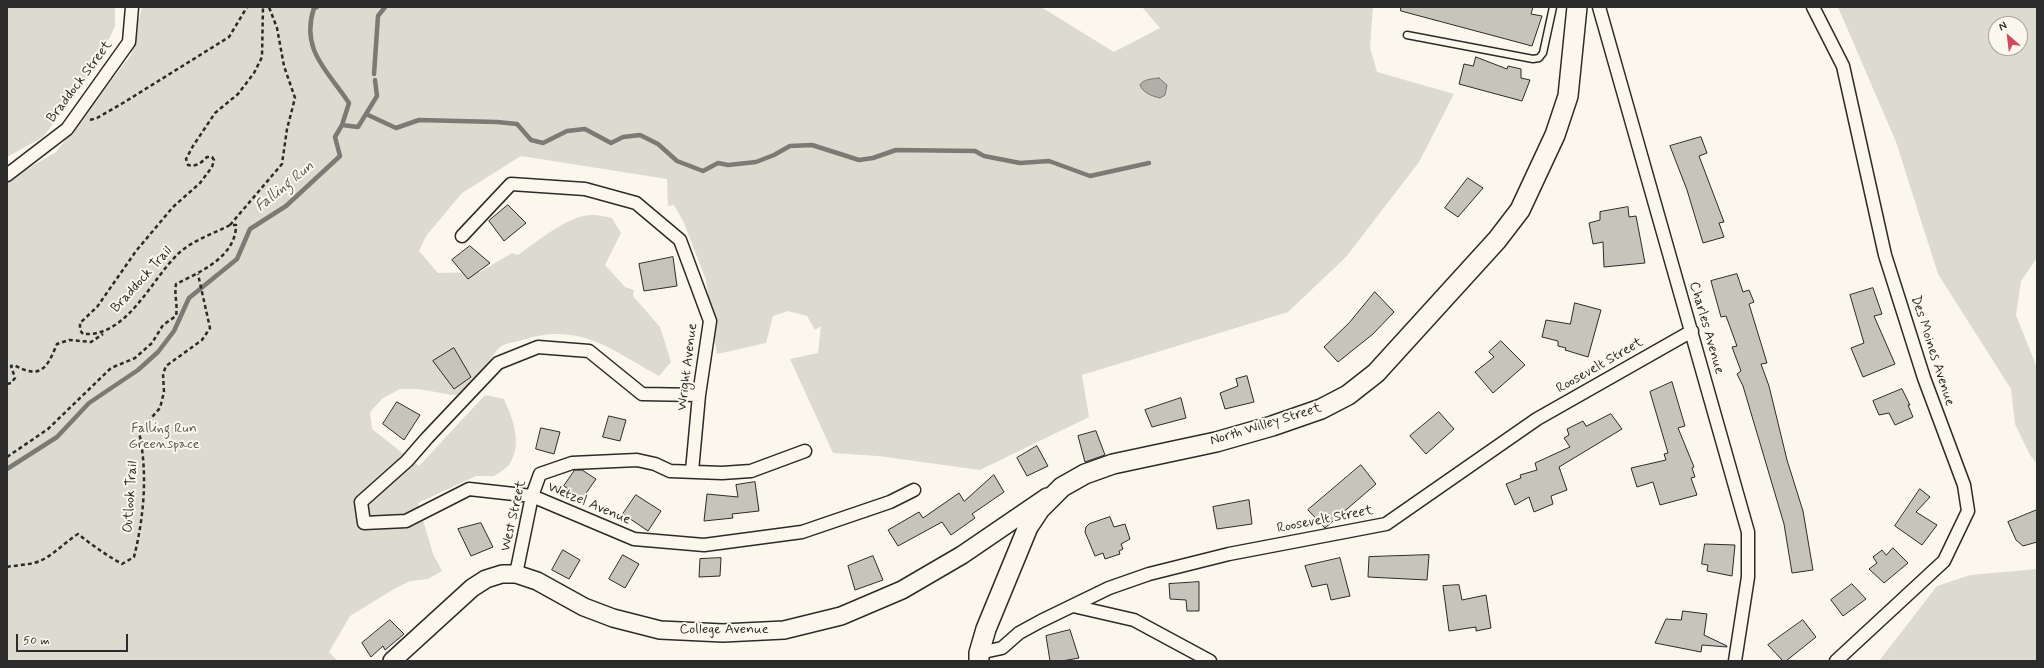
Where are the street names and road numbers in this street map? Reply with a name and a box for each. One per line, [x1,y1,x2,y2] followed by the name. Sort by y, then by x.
[44,38,116,126] street label: Braddock Street
[108,243,176,317] street label: Braddock Trail
[1685,280,1727,376] street label: Charles Avenue
[1906,294,1958,408] street label: Des Moines Avenue
[674,322,702,412] street label: Wright Avenue
[1554,334,1646,398] street label: Roosevelt Street
[1208,400,1324,450] street label: North Willey Street
[120,461,142,533] street label: Outlook Trail
[498,479,530,553] street label: West Street
[545,479,633,529] street label: Wetzel Avenue
[1275,502,1375,538] street label: Roosevelt Street
[679,622,769,638] street label: College Avenue

